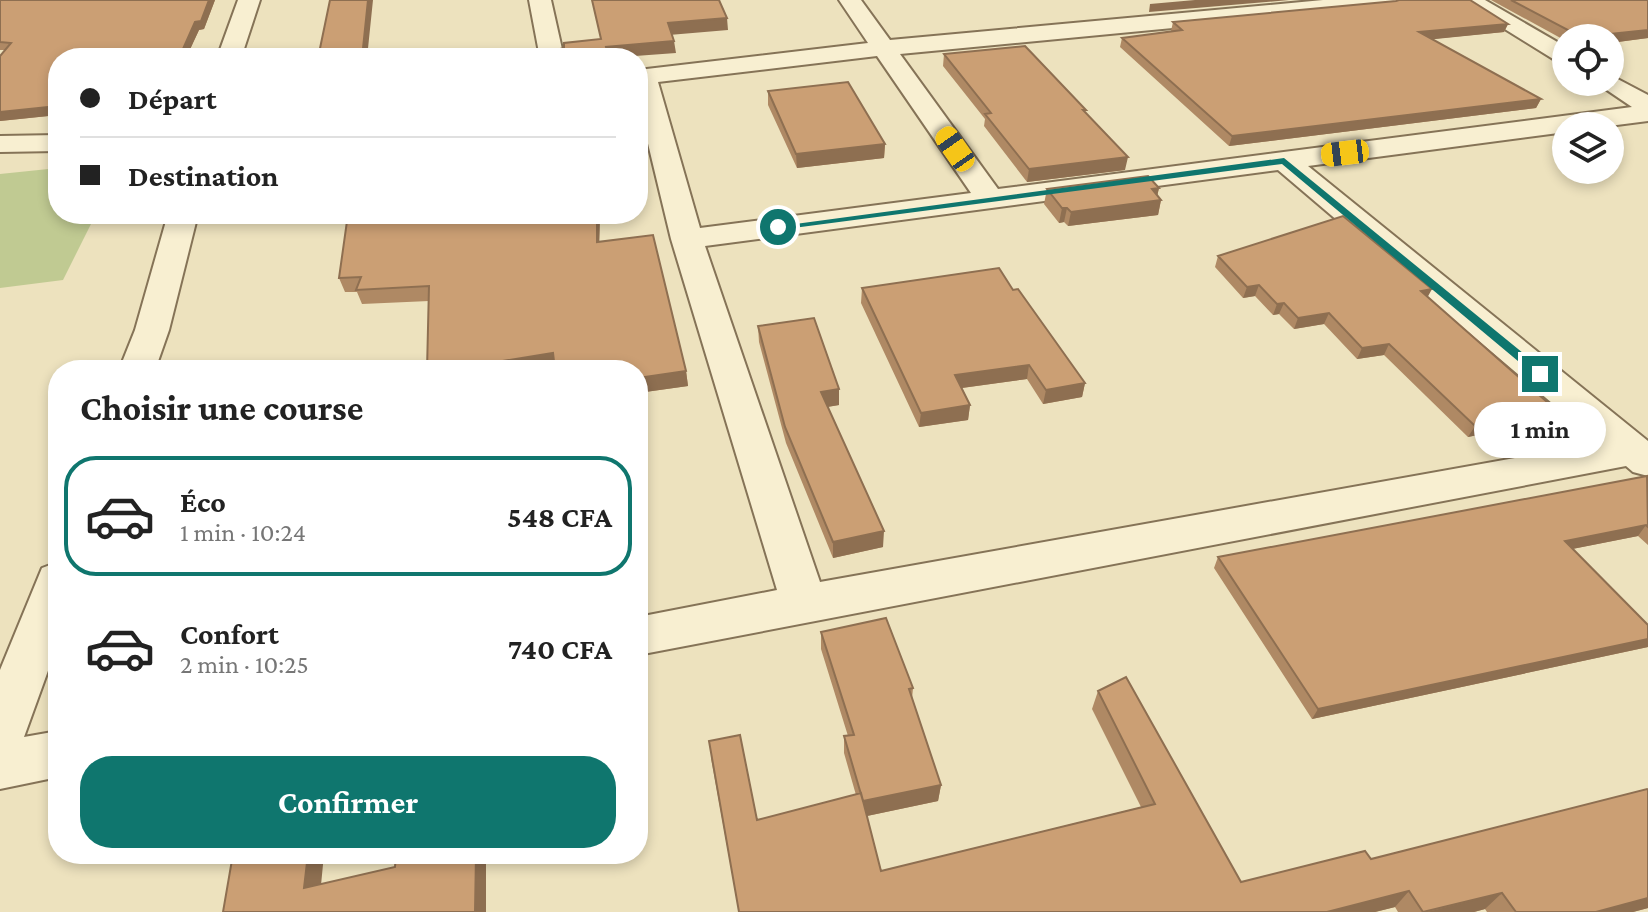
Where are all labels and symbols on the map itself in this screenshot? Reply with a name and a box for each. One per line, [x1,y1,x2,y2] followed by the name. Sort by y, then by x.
[931,122,979,176] car
[1320,138,1370,168] car
[760,209,796,245] route start
[1522,356,1558,392] route end
[1474,402,1606,458] callout: 1 min

